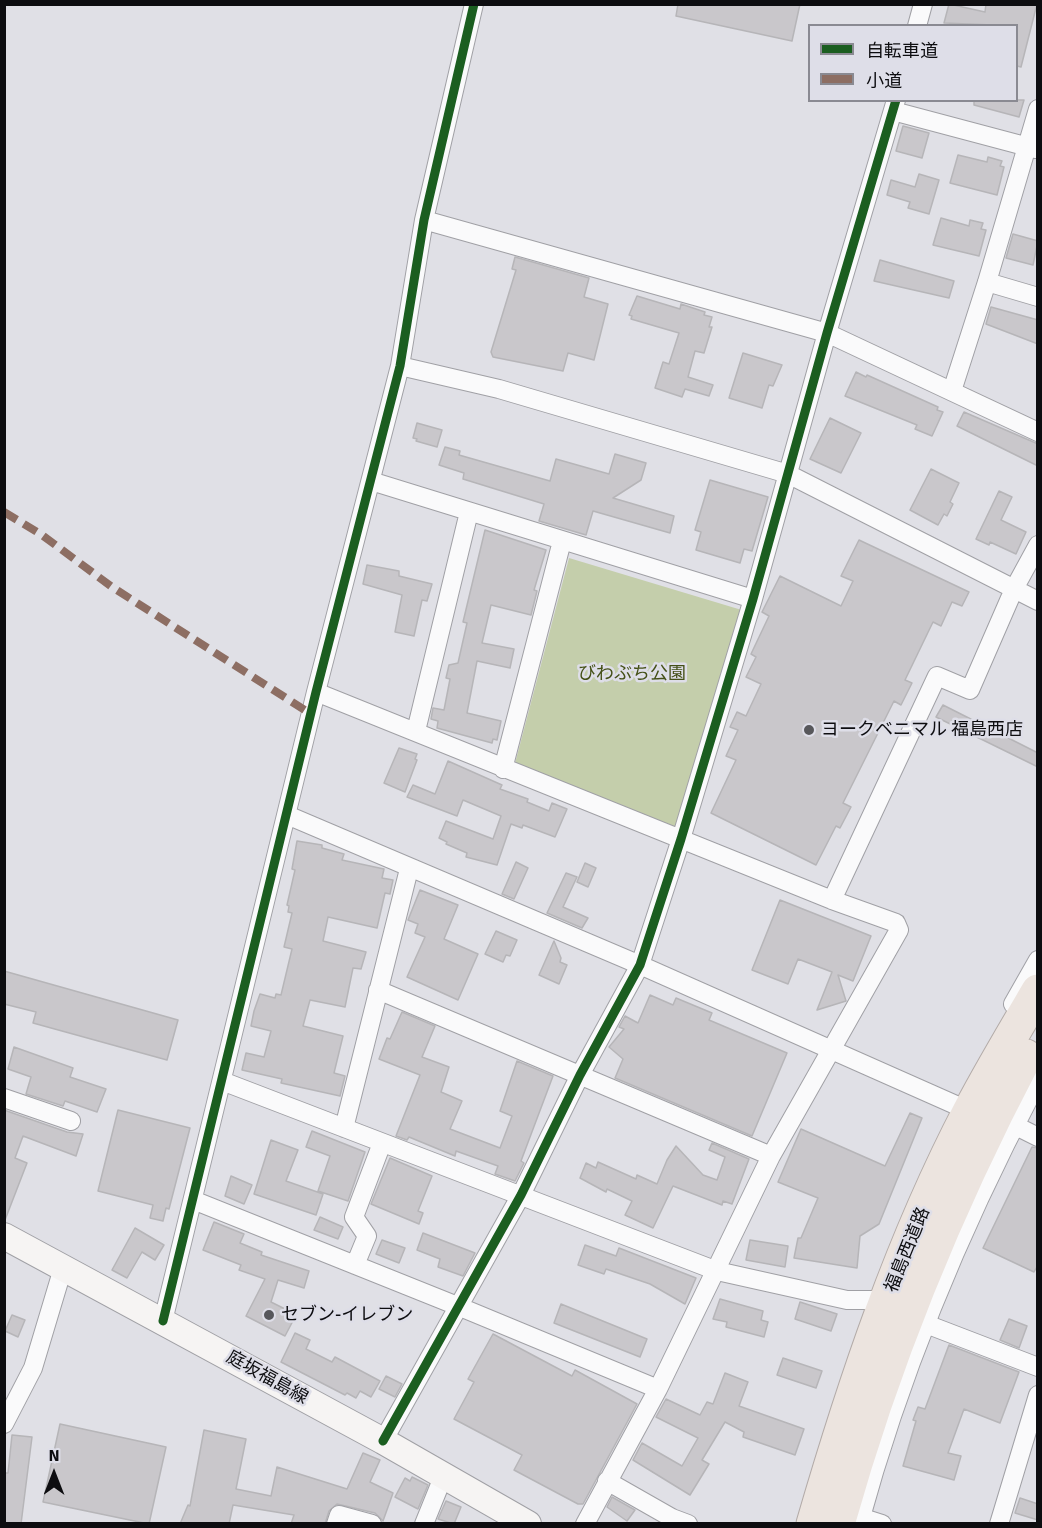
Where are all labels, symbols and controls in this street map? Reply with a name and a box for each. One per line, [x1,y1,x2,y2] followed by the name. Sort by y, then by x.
[808,24,1018,102] legend
[866,40,938,62] text: 自転車道
[866,70,902,92] text: 小道
[578,663,686,685] park label: びわぶち公園
[821,719,1023,741] place label: ヨークベニマル 福島西店
[802,723,816,737] marker: ヨークベニマル 福島西店
[881,1204,935,1296] street label: 福島西道路
[281,1304,413,1326] place label: セブン-イレブン
[262,1308,276,1322] marker: セブン-イレブン
[222,1347,312,1409] street label: 庭坂福島線
[24,1444,84,1504] north arrow
[48,1446,60,1466] text: N

